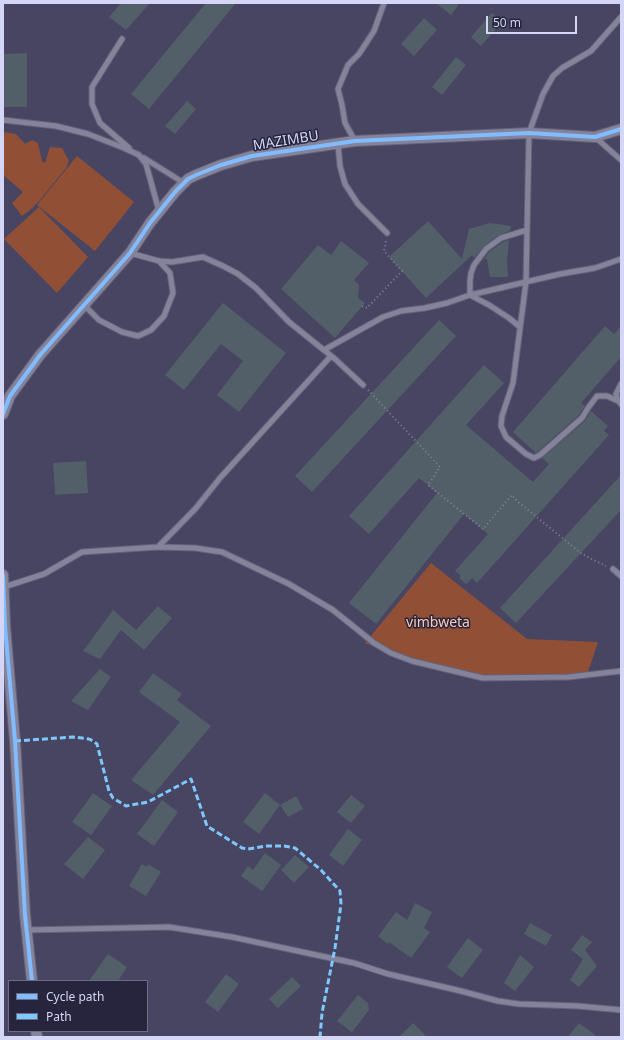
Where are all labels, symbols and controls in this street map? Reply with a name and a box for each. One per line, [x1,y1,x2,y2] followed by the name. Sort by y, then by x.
[488,8,579,34] scale bar
[493,14,521,31] text: 50 m
[252,128,320,154] street label: MAZIMBU
[406,615,470,631] park label: vimbweta
[8,980,148,1032] legend
[46,988,104,1005] text: Cycle path
[46,1008,72,1025] text: Path

